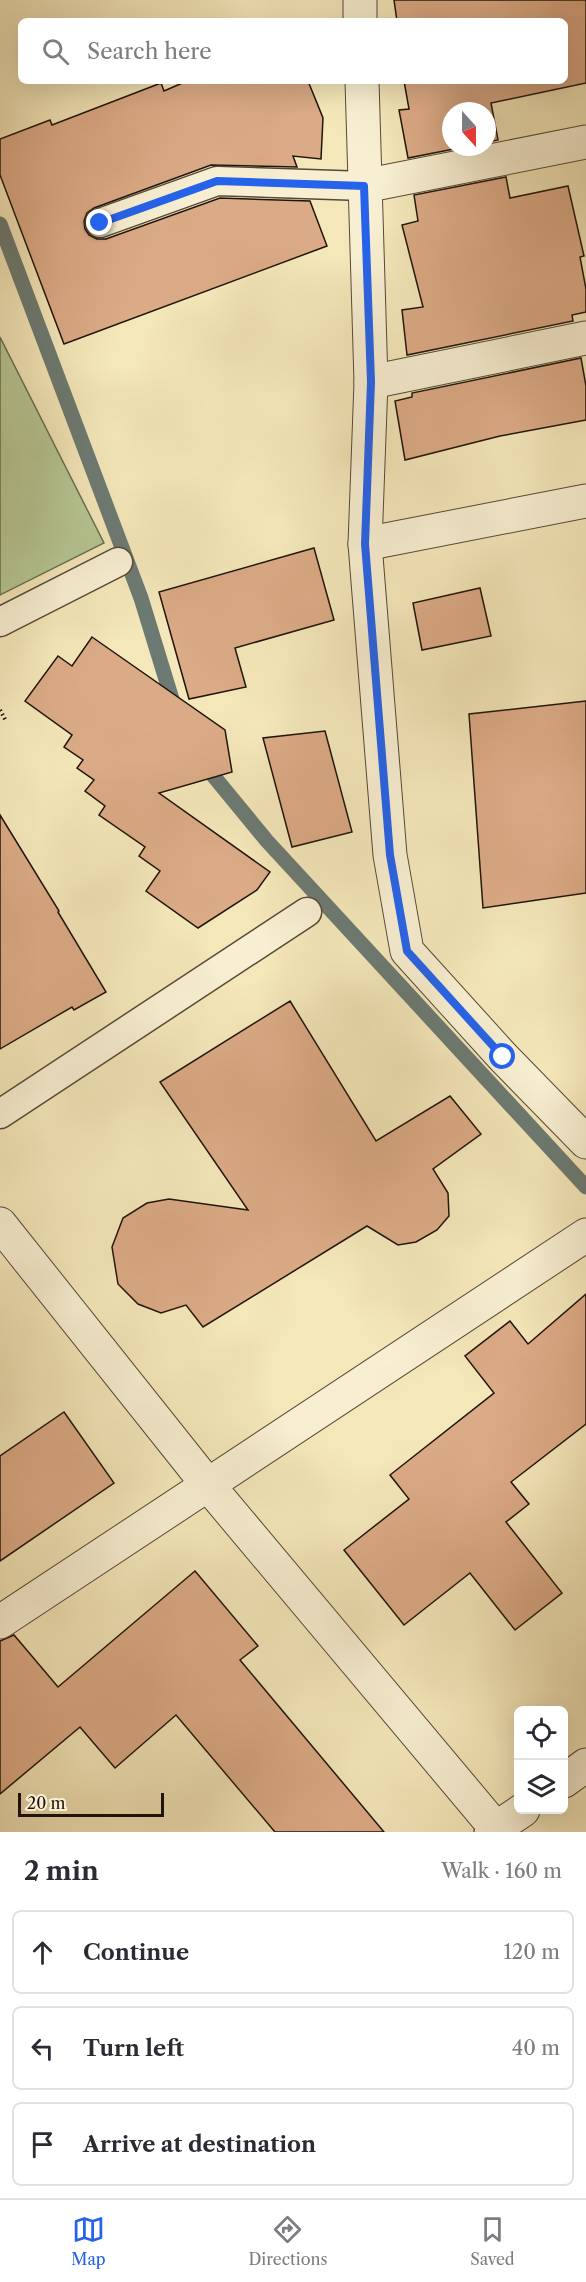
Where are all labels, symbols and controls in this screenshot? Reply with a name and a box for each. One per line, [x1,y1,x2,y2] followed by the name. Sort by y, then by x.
[18,18,568,84] search box
[39,35,72,68] icon: search
[87,38,212,65] text: Search here
[442,102,496,156] north arrow
[86,209,112,235] route end
[489,1043,515,1069] route start
[514,1706,568,1814] map controls
[514,1706,568,1760] button: locate
[514,1760,568,1814] button: layers
[18,1790,164,1818] scale bar
[27,1793,66,1813] text: 20 m
[24,1855,99,1887] text: 2 min
[441,1859,562,1883] text: Walk · 160 m
[26,1936,59,1969] icon: ahead
[83,1939,189,1966] text: Continue
[503,1940,560,1964] text: 120 m
[26,2032,59,2065] icon: left
[83,2035,184,2062] text: Turn left
[512,2036,560,2060] text: 40 m
[26,2128,59,2161] icon: arrive
[83,2131,316,2158] text: Arrive at destination
[71,2213,106,2269] tab: Map
[248,2213,327,2269] tab: Directions
[470,2213,515,2269] tab: Saved

